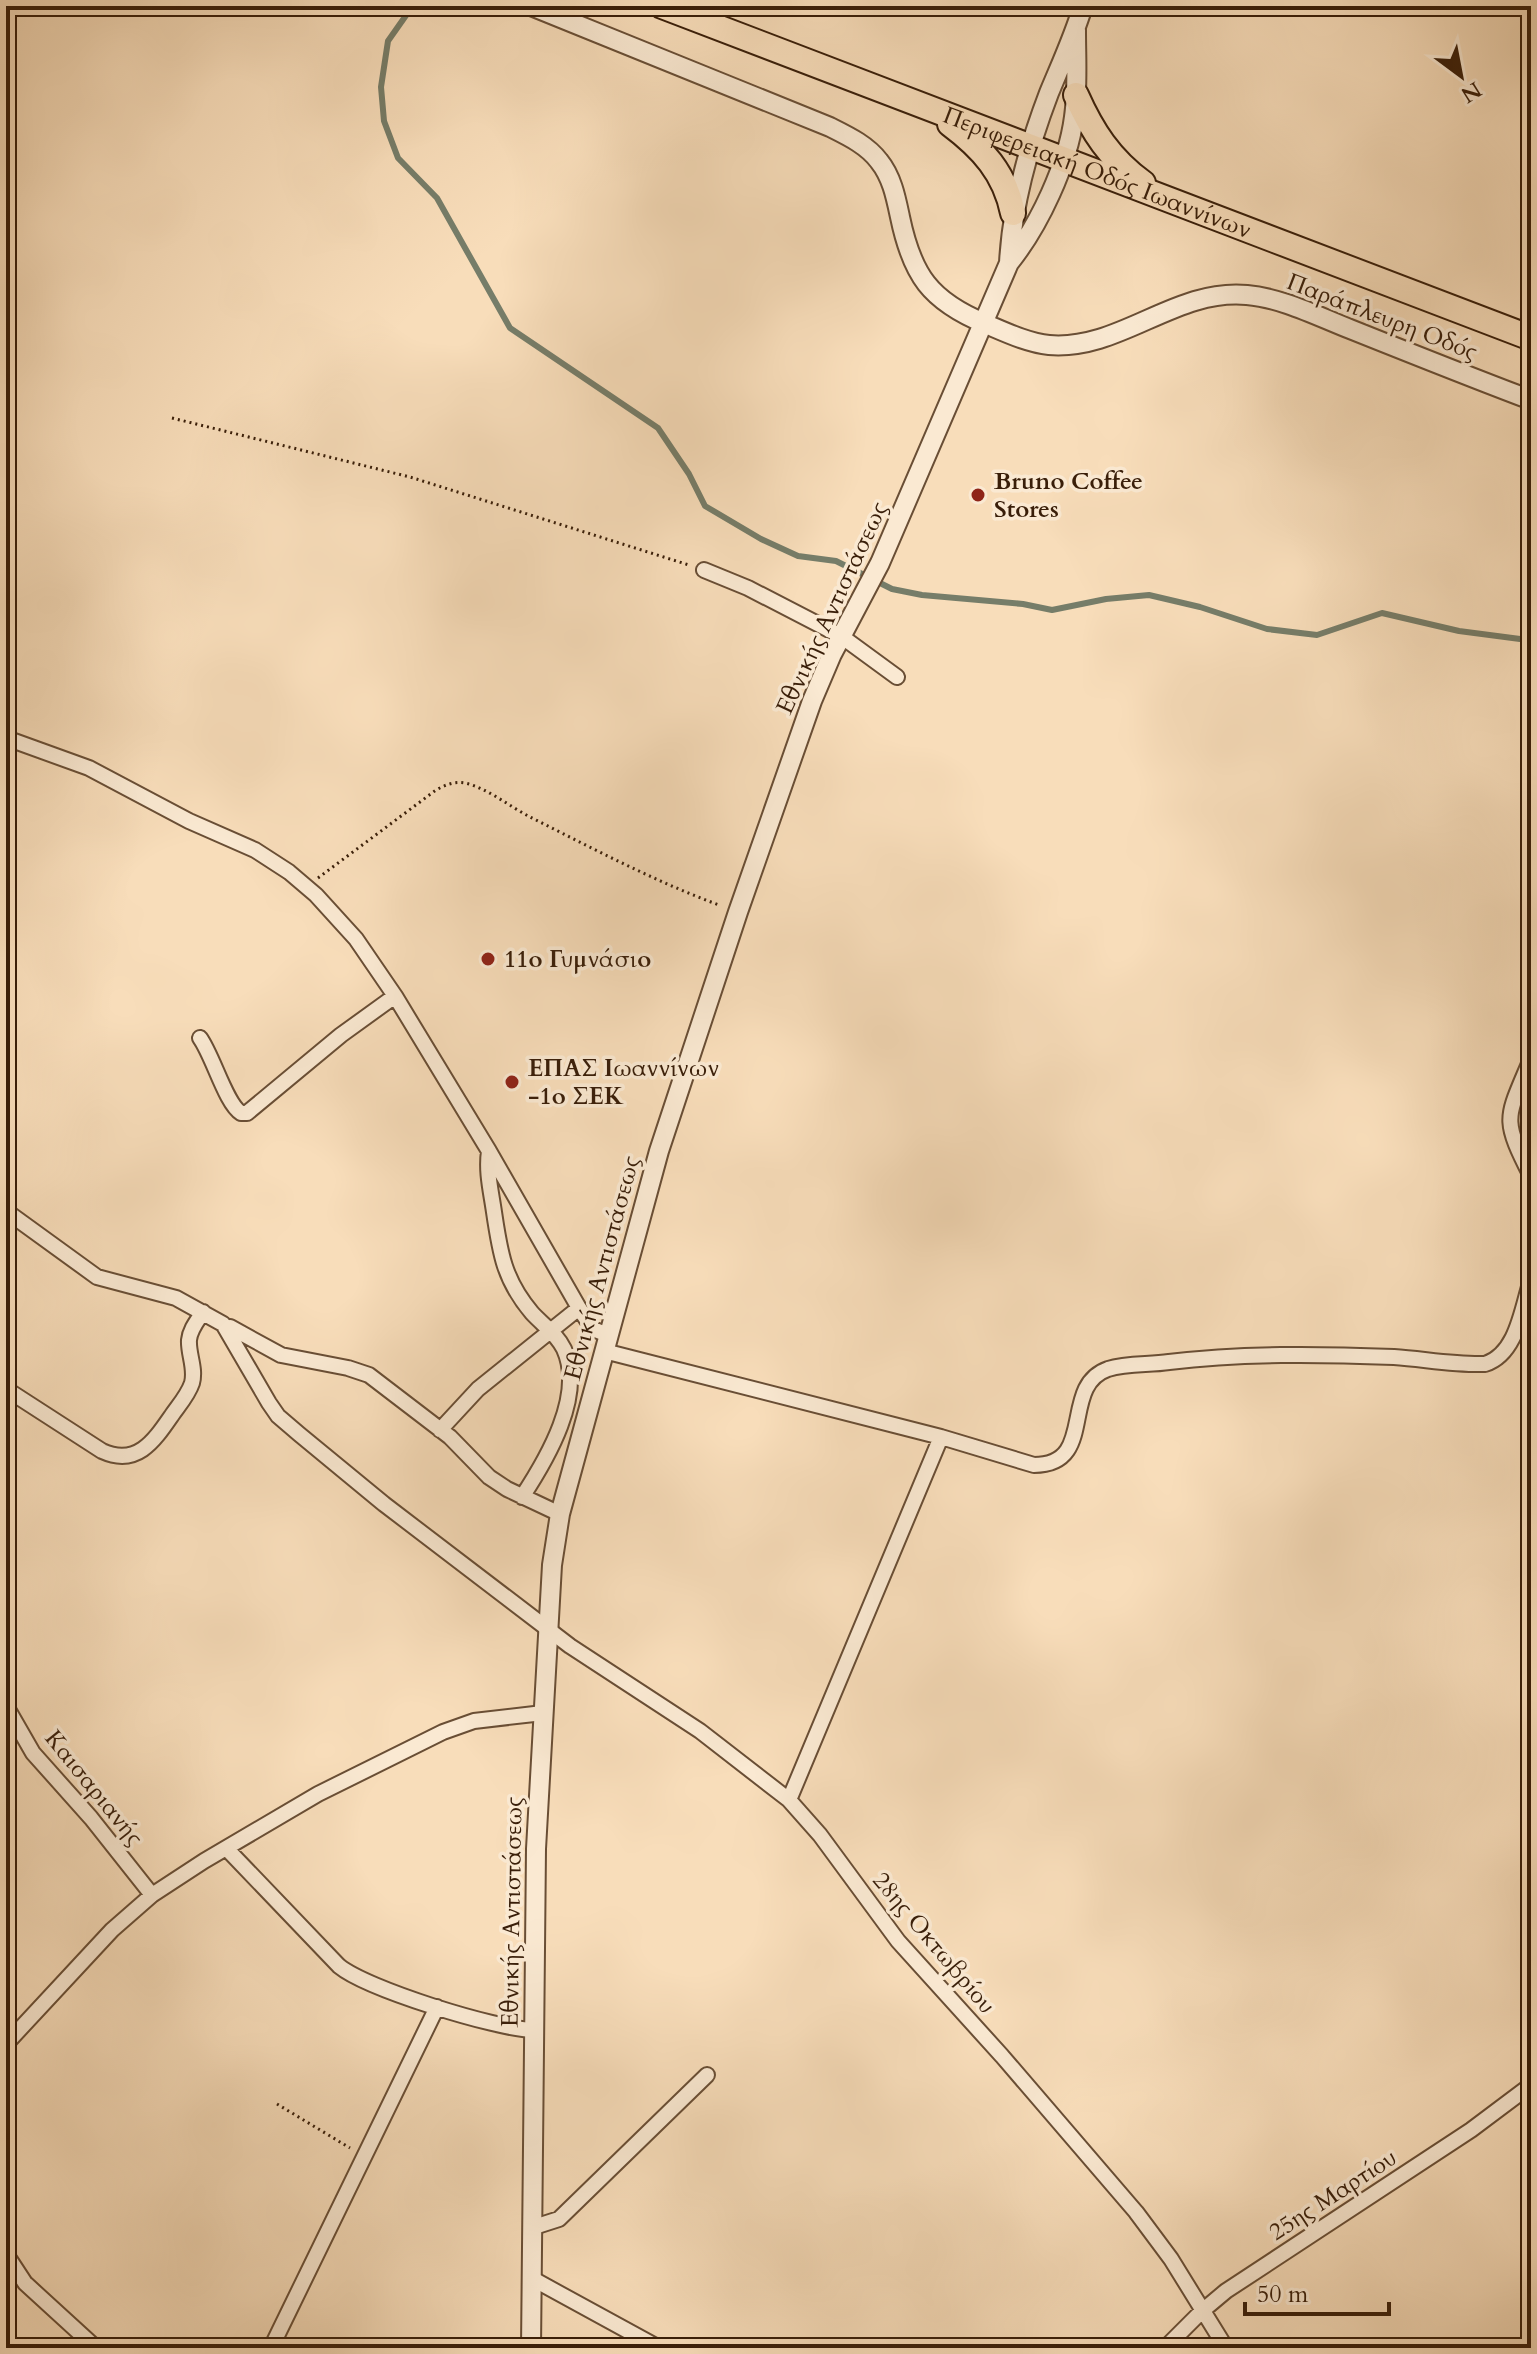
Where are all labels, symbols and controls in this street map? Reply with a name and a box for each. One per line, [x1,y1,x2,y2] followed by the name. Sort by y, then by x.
[1421,36,1501,116] north arrow
[1455,74,1487,110] text: N
[938,98,1256,246] street label: Περιφερειακή Οδός Ιωαννίνων
[1282,265,1482,369] street label: Παράπλευρη Οδός
[994,465,1143,526] place label: Bruno Coffee Stores
[969,486,987,504] marker: Bruno Coffee Stores
[768,496,896,720] street label: Εθνικής Αντιστάσεως
[504,943,651,976] place label: 11o Γυμνάσιο
[479,950,497,968] marker: 11o Γυμνάσιο
[528,1052,719,1113] place label: ΕΠΑΣ Ιωαννίνων -1ο ΣΕΚ
[503,1073,521,1091] marker: ΕΠΑΣ Ιωαννίνων -1ο ΣΕΚ
[556,1152,648,1384] street label: Εθνικής Αντιστάσεως
[37,1723,151,1853] street label: Καισαριανής
[493,1796,531,2028] street label: Εθνικής Αντιστάσεως
[865,1865,1003,2021] street label: 28ης Οκτωβρίου
[1263,2141,1403,2249] street label: 25ης Μαρτίου
[1245,2266,1389,2316] scale bar
[1257,2278,1309,2311] text: 50 m

